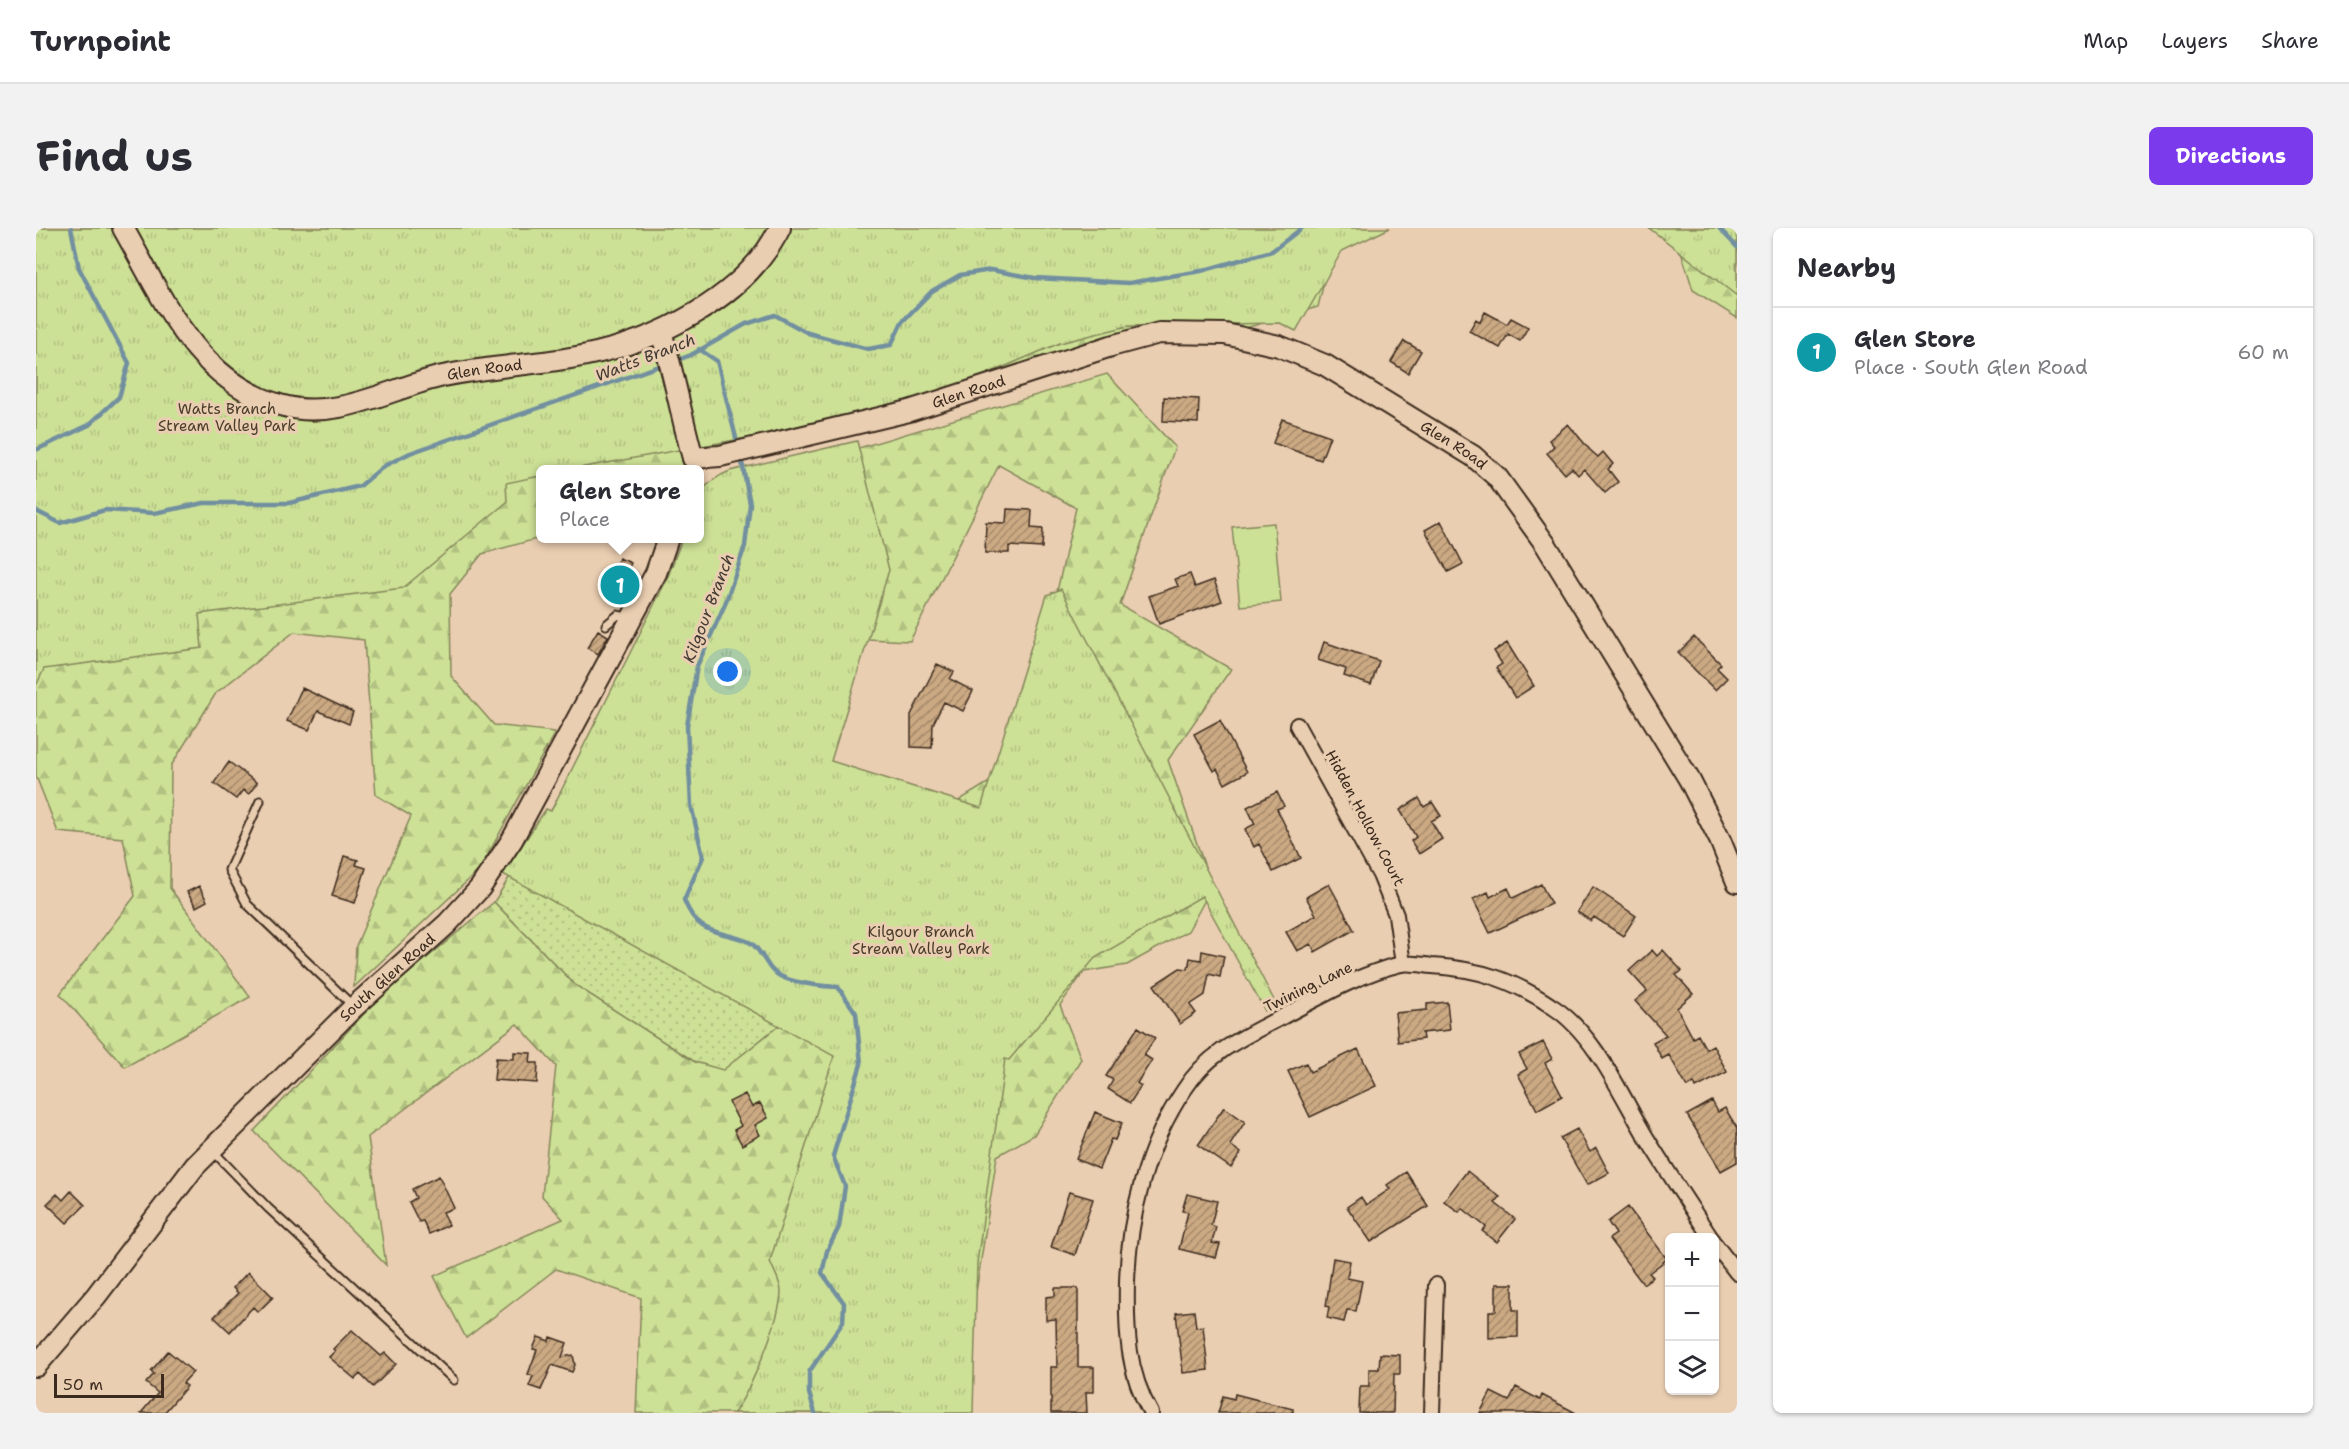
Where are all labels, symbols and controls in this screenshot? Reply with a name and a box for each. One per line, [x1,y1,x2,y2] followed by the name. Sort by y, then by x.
[30,22,171,60] text: Turnpoint
[2083,27,2128,55] text: Map
[2161,27,2228,55] text: Layers
[2261,27,2319,55] text: Share
[2149,127,2313,185] button: Directions
[36,128,193,184] text: Find us
[1797,250,1896,285] text: Nearby
[1854,325,1976,354] text: Glen Store
[592,329,698,386] water label: Watts Branch
[1812,339,1821,365] text: 1
[2237,339,2289,365] text: 60 m
[445,354,524,385] street label: Glen Road
[1854,354,2088,380] text: Place · South Glen Road
[929,370,1008,413] street label: Glen Road
[158,399,296,436] park label: Watts Branch Stream Valley Park
[1417,416,1492,474] street label: Glen Road
[536,465,704,543] popup
[559,477,681,506] text: Glen Store
[559,506,610,532] text: Place
[678,551,739,666] water label: Kilgour Branch
[600,562,640,608] pin: 1
[713,657,742,686] your location
[1321,746,1409,890] street label: Hidden Hollow Court
[852,922,990,959] park label: Kilgour Branch Stream Valley Park
[335,929,440,1026] street label: South Glen Road
[1260,957,1356,1017] street label: Twining Lane
[1665,1233,1719,1395] map controls
[1665,1233,1719,1287] button: +
[1665,1287,1719,1341] button: −
[1665,1341,1719,1395] button: layers
[54,1371,164,1398] scale bar
[63,1374,103,1395] text: 50 m

